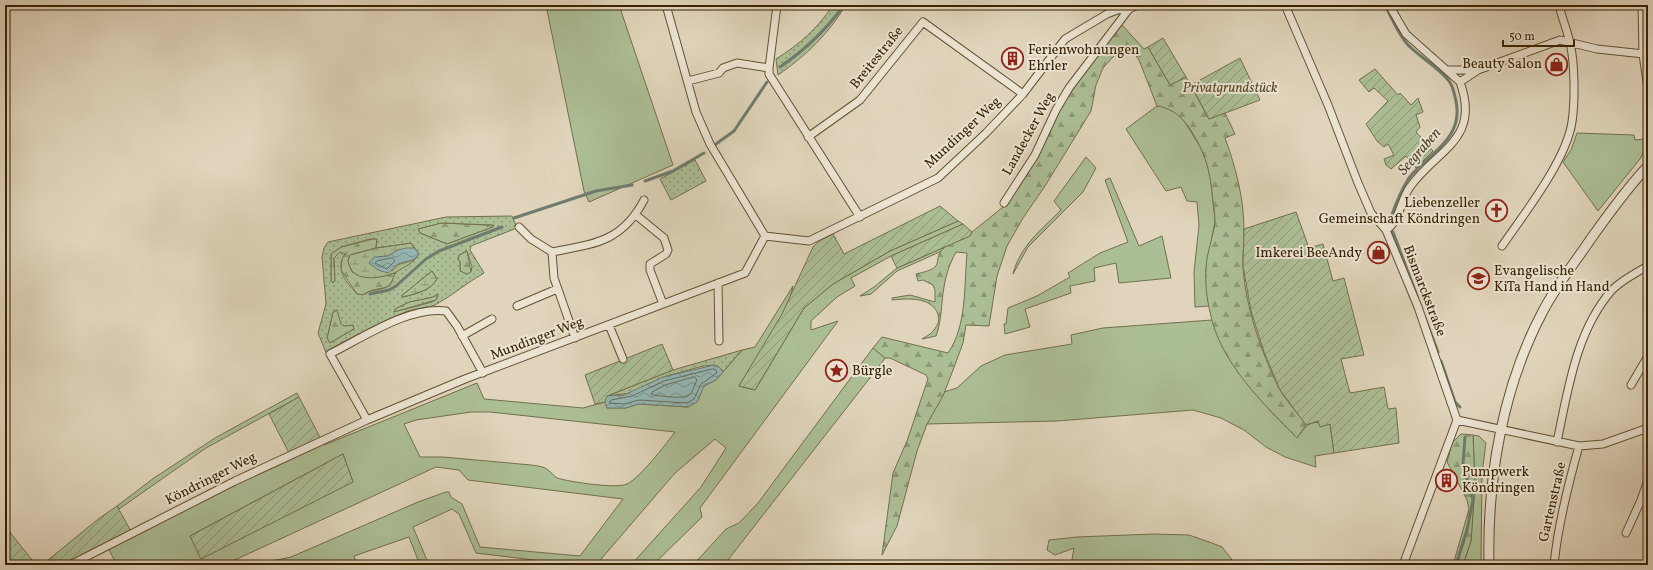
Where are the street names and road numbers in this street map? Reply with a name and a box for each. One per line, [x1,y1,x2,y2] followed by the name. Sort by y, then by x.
[846,22,908,93] street label: Breitestraße
[998,89,1060,179] street label: Landecker Weg
[921,93,1005,173] street label: Mundinger Weg
[1398,243,1450,340] street label: Bismarckstraße
[488,313,586,365] street label: Mundinger Weg
[162,448,260,510] street label: Köndringer Weg
[1535,460,1572,544] street label: Gartenstraße

